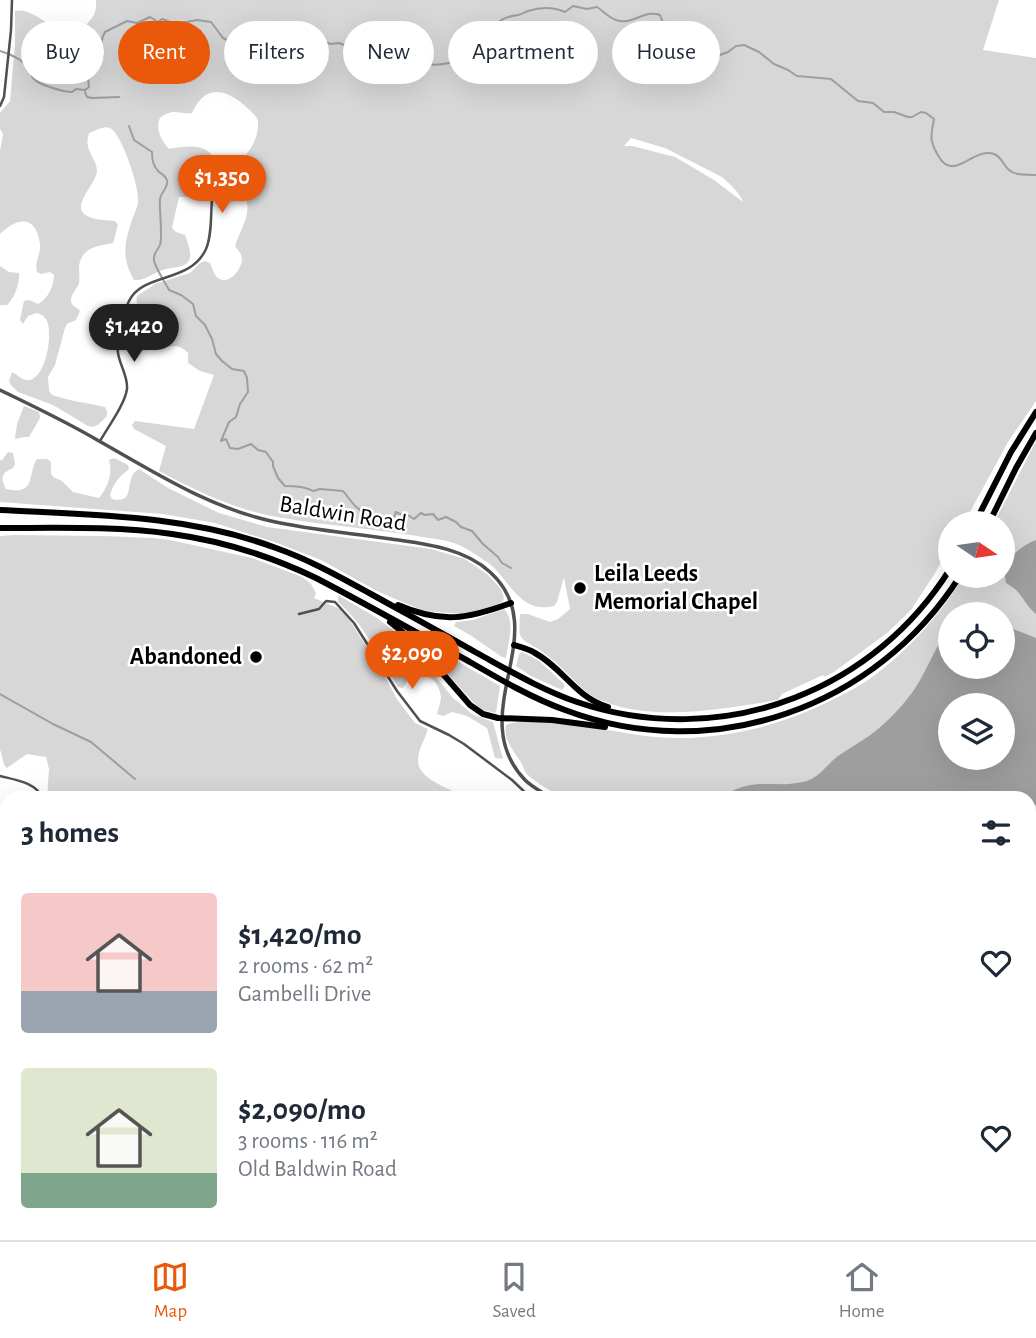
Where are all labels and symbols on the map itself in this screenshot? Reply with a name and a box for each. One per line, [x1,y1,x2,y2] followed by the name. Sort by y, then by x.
[165,156,279,215] pin: $1,350
[77,304,191,364] pin: $1,420
[278,492,408,536] street label: Baldwin Road
[938,511,1015,588] north arrow
[594,562,758,614] place label: Leila Leeds Memorial Chapel
[572,580,588,596] marker: Leila Leeds Memorial Chapel
[355,632,469,691] pin: $2,090
[130,645,242,669] place label: Abandoned
[248,649,264,665] marker: Abandoned

